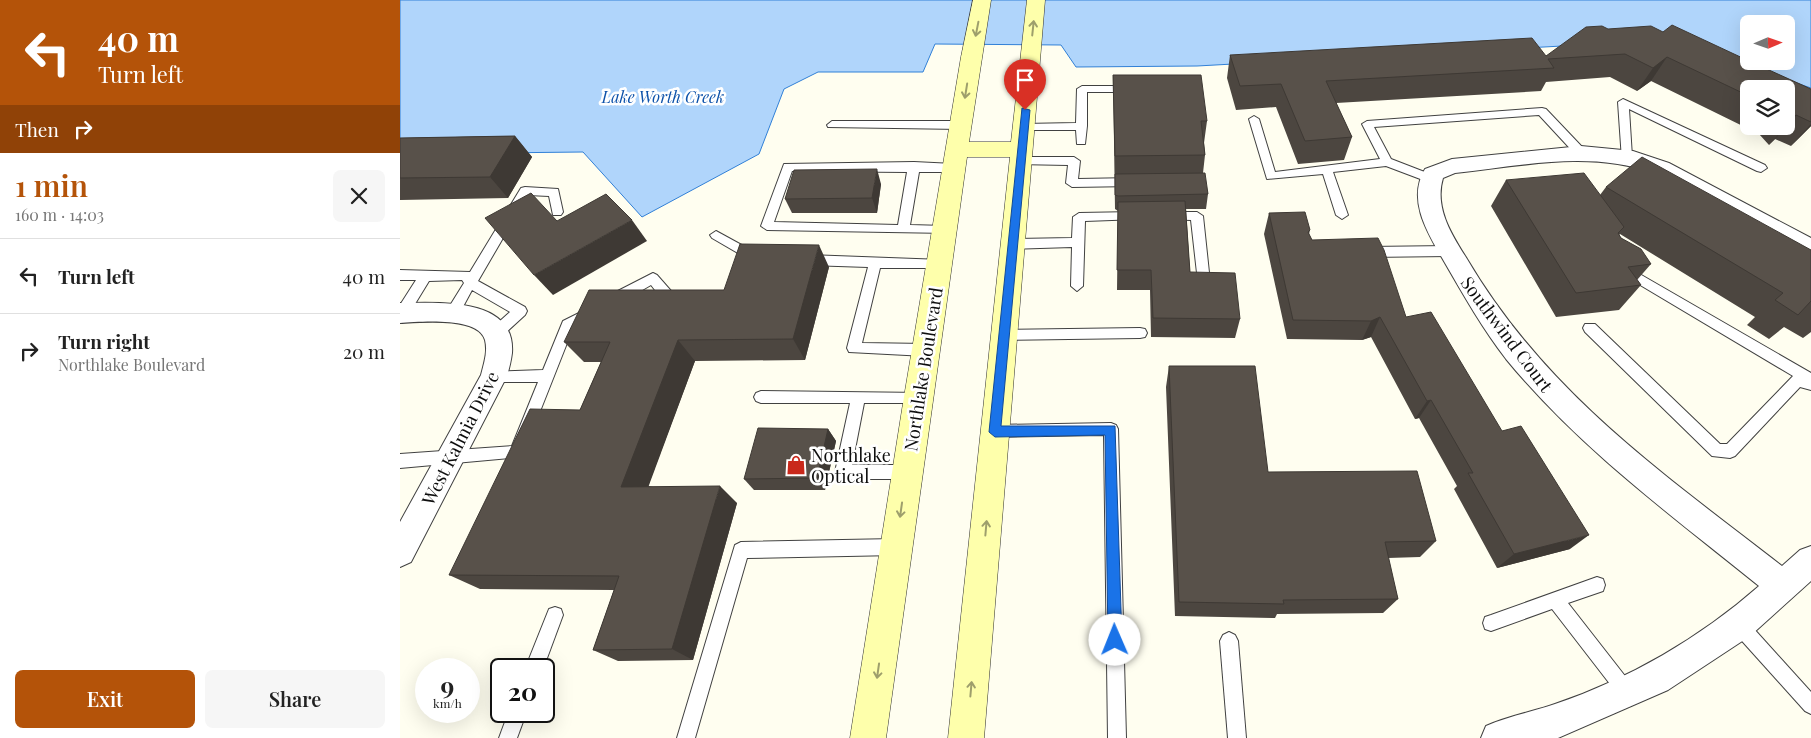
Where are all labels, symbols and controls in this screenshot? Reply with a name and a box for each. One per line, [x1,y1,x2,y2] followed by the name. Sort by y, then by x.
[98,14,179,61] text: 40 m
[1740,15,1795,70] north arrow
[1740,15,1795,135] map controls
[15,20,80,85] icon: left
[972,20,981,36] one-way arrow
[1028,20,1038,36] one-way arrow
[98,59,183,89] text: Turn left
[1004,59,1046,110] pin
[1011,66,1039,94] icon: arrive
[1740,80,1795,135] button: layers
[961,83,971,99] one-way arrow
[601,86,724,107] water label: Lake Worth Creek
[69,115,97,143] icon: right
[15,116,59,142] text: Then
[15,165,88,205] text: 1 min
[333,170,385,222] button: close
[15,204,104,225] text: 160 m · 14:03
[15,262,43,290] icon: left
[58,263,135,289] text: Turn left
[343,263,385,289] text: 40 m
[1456,271,1559,397] street label: Southwind Court
[898,285,948,453] street label: Northlake Boulevard
[58,328,150,354] text: Turn right
[15,337,43,365] icon: right
[343,338,385,364] text: 20 m
[58,354,205,375] text: Northlake Boulevard
[415,367,504,510] street label: West Kalmia Drive
[811,443,891,488] place label: Northlake Optical
[785,454,807,476] shop icon: Northlake Optical
[896,502,906,518] one-way arrow
[981,520,990,536] one-way arrow
[1088,613,1140,665] position arrow
[490,658,555,723] speed limit sign: 20
[872,663,882,679] one-way arrow
[441,668,454,701] text: 9
[15,670,195,728] button: Exit
[205,670,385,728] button: Share
[966,682,975,698] one-way arrow
[433,695,462,711] text: km/h

